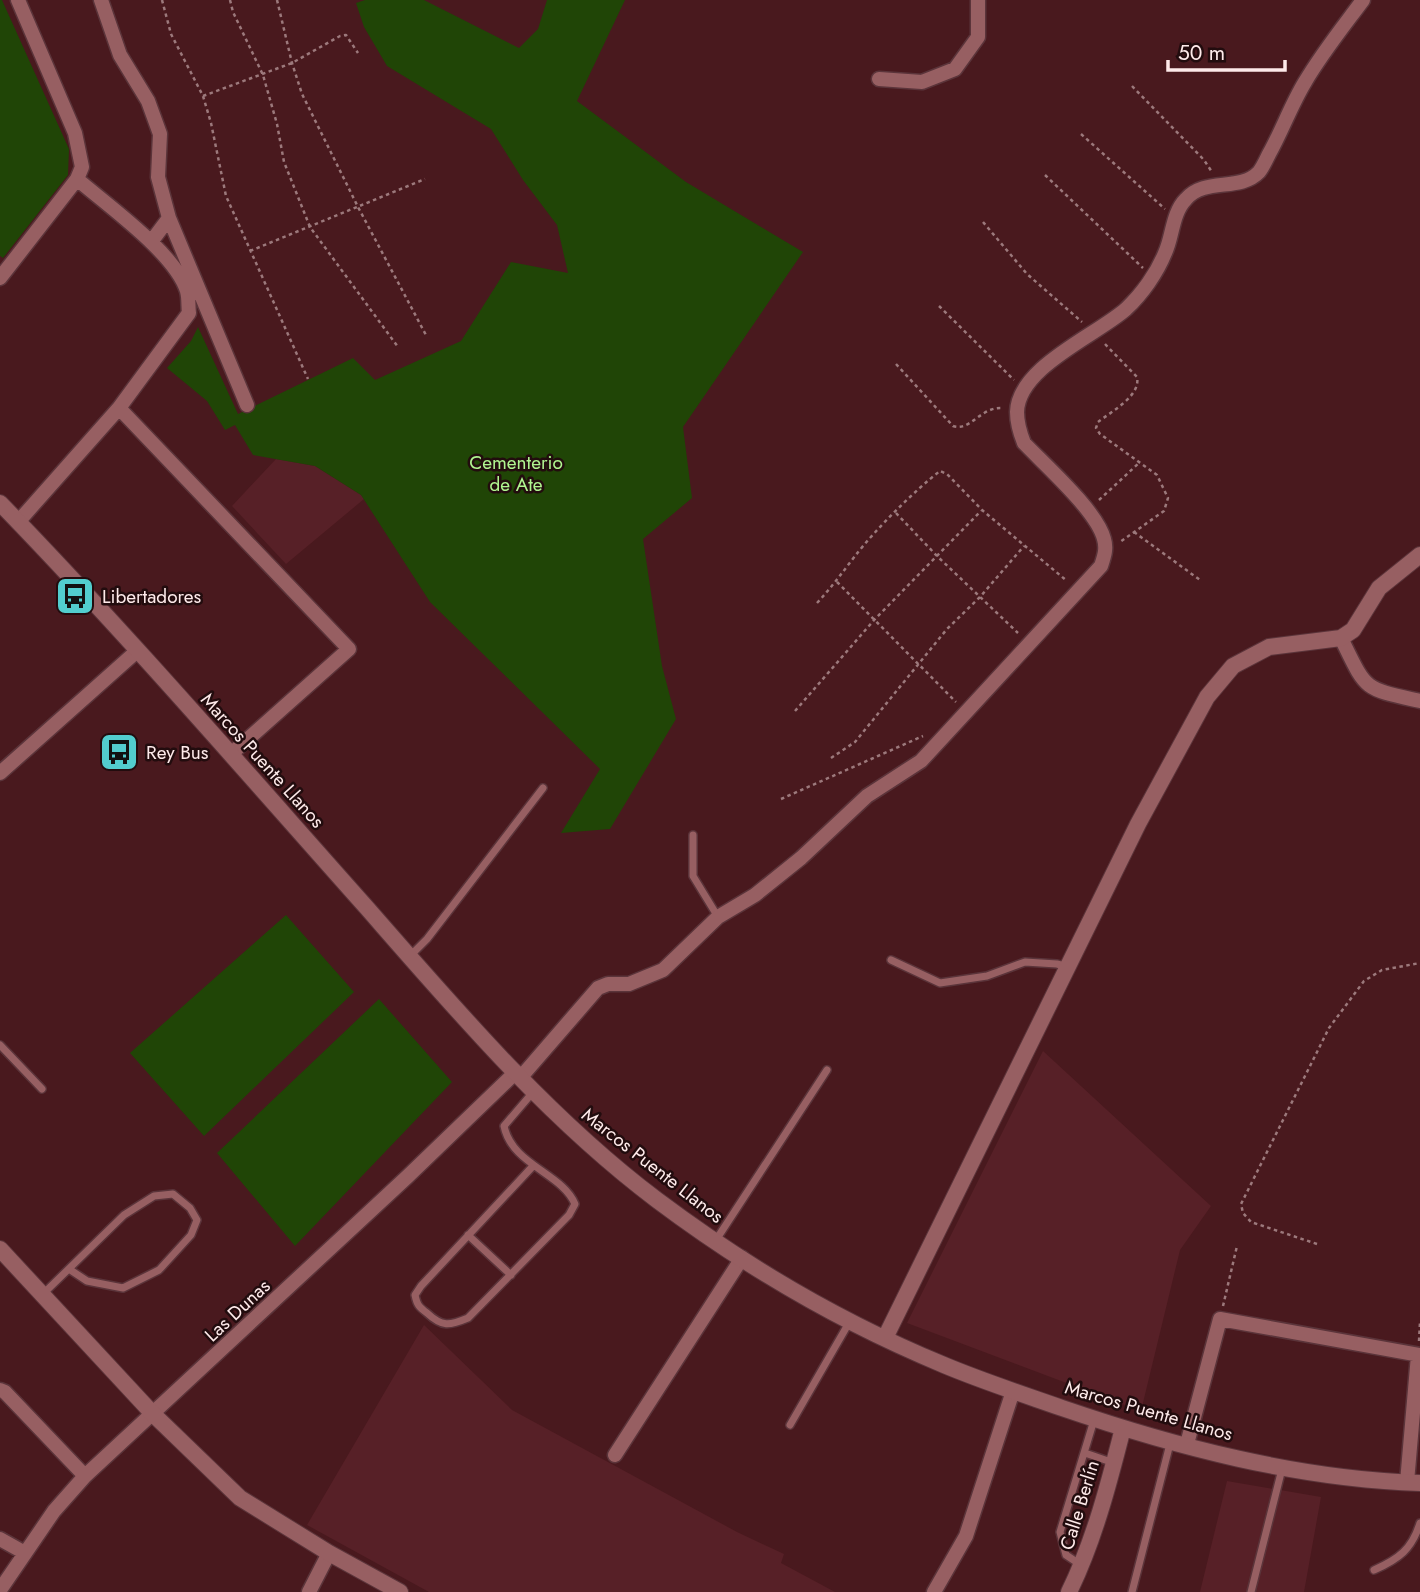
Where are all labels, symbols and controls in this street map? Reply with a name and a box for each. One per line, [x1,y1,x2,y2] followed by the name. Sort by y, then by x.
[1168,28,1285,72] scale bar
[1178,38,1225,68] text: 50 m
[469,449,563,498] park label: Cementerio de Ate
[54,575,96,617] bus stop icon: Libertadores
[102,583,202,610] place label: Libertadores
[195,687,331,834] street label: Marcos Puente Llanos
[98,731,140,773] bus stop icon: Rey Bus
[146,739,209,766] place label: Rey Bus
[576,1101,730,1230] street label: Marcos Puente Llanos
[199,1273,276,1348] street label: Las Dunas
[1062,1374,1236,1447] street label: Marcos Puente Llanos
[1053,1457,1106,1553] street label: Calle Berlín

